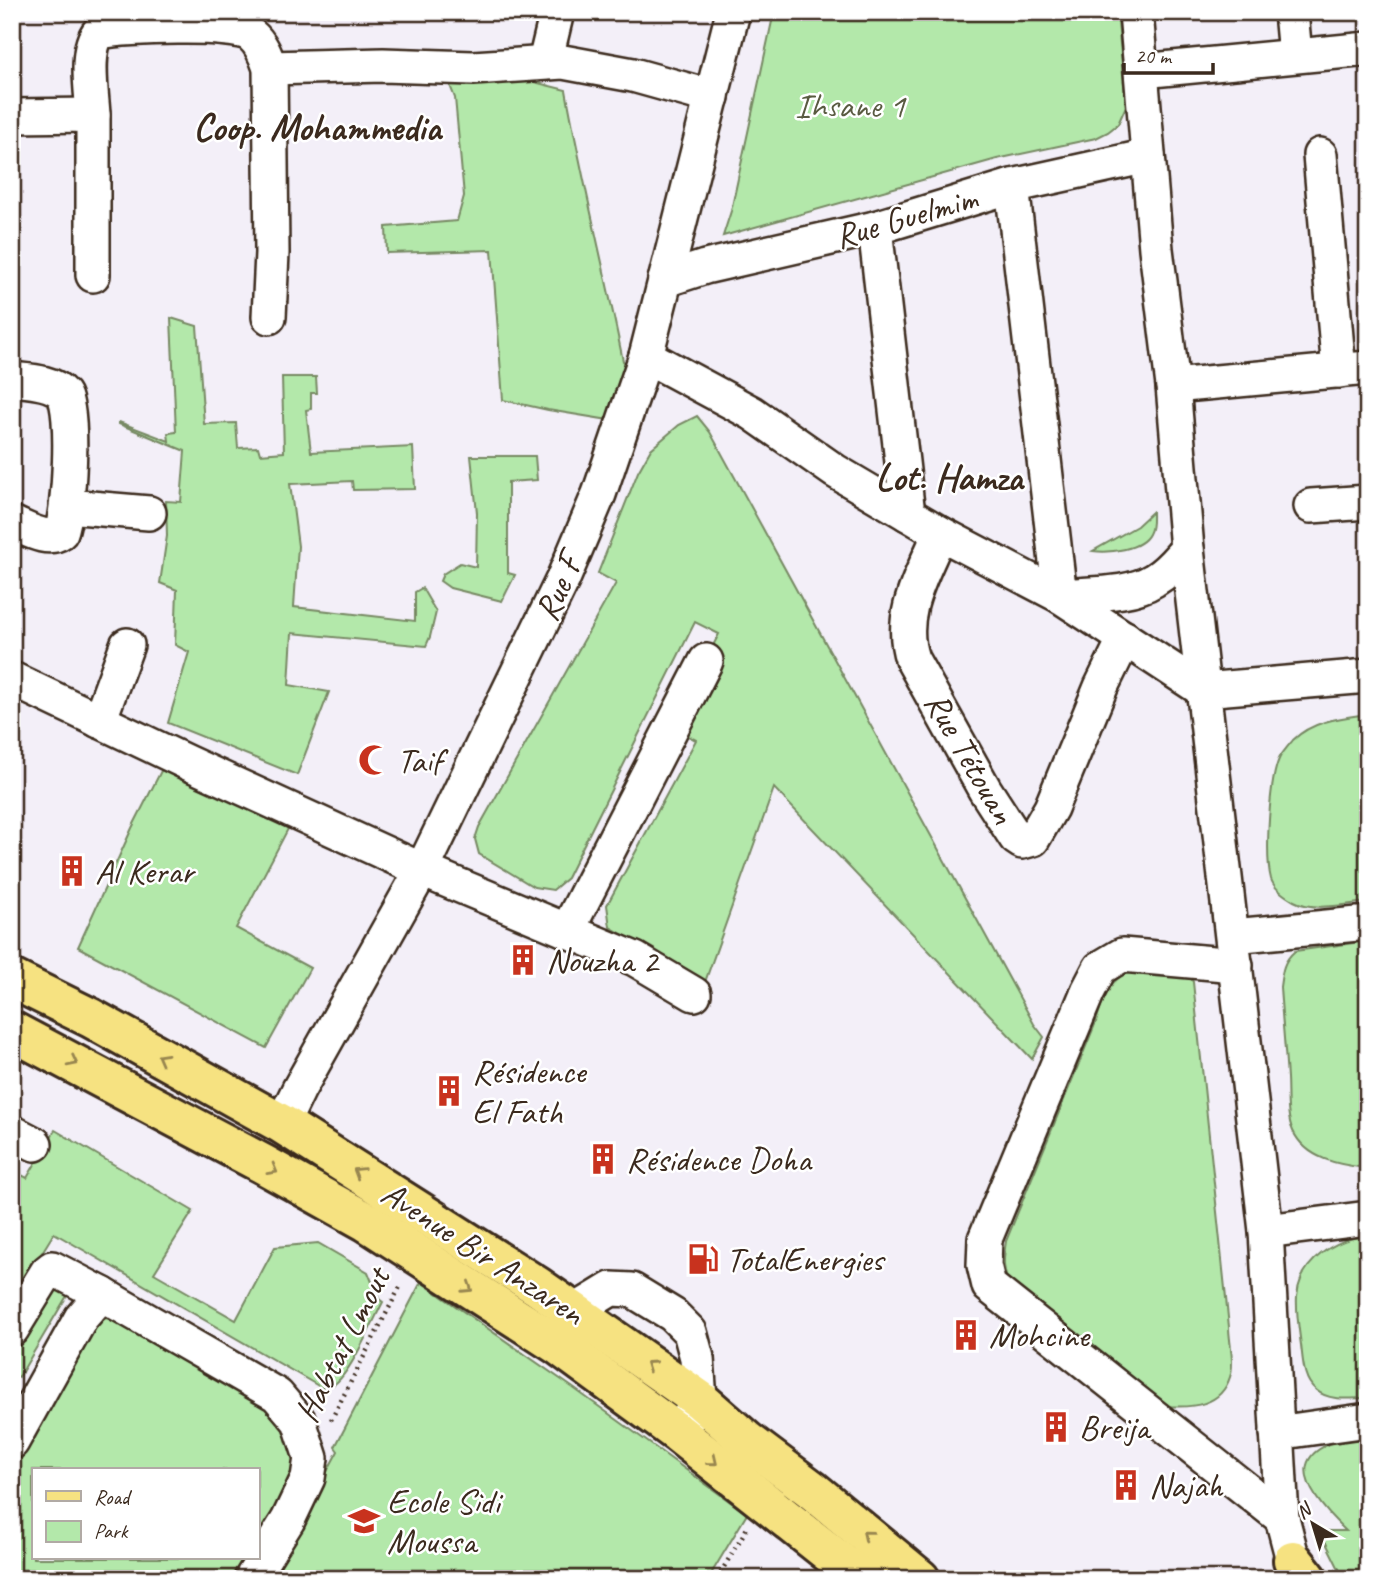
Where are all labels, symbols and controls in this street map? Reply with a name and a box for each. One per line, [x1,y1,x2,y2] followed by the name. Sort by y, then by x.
[1124,32,1214,76] scale bar
[1135,43,1173,69] text: 20 m
[795,83,907,128] park label: Ihsane 1
[193,104,444,151] district label: Coop. Mohammedia
[830,175,984,259] street label: Rue Guelmim
[875,454,1026,501] district label: Lot. Hamza
[524,541,595,628] street label: Rue F
[914,684,1026,832] street label: Rue Tétouan
[397,738,449,783] place label: Taif
[357,743,391,777] mosque icon: Taif
[95,849,196,894] place label: Al Kerar
[55,854,89,888] building icon: Al Kerar
[546,938,661,983] place label: Nouzha 2
[506,943,540,977] building icon: Nouzha 2
[472,1049,588,1134] place label: Résidence El Fath
[156,1052,169,1066] one-way arrow
[66,1053,78,1067] one-way arrow
[432,1074,466,1108] building icon: Résidence El Fath
[626,1137,813,1182] place label: Résidence Doha
[586,1142,620,1176] building icon: Résidence Doha
[266,1161,279,1174] one-way arrow
[353,1167,366,1180] one-way arrow
[373,1171,594,1336] street label: Avenue Bir Anzaren
[726,1237,886,1282] place label: TotalEnergies
[686,1242,720,1276] fuel station icon: TotalEnergies
[284,1257,402,1430] street label: Habtat Lmout
[460,1279,473,1292] one-way arrow
[989,1313,1091,1358] place label: Mohcine
[949,1318,983,1352] building icon: Mohcine
[645,1361,658,1373] one-way arrow
[1079,1405,1152,1450] place label: Breija
[1039,1410,1073,1444] building icon: Breija
[706,1453,718,1466] one-way arrow
[1149,1463,1224,1508] place label: Najah
[32,1468,259,1560] legend
[1109,1468,1143,1502] building icon: Najah
[387,1479,504,1564] place label: Ecole Sidi Moussa
[94,1484,133,1510] text: Road
[1278,1490,1348,1560] north arrow
[1291,1496,1318,1524] text: N
[347,1504,381,1538] school or university icon: Ecole Sidi Moussa
[94,1518,129,1544] text: Park
[863,1531,875,1544] one-way arrow

